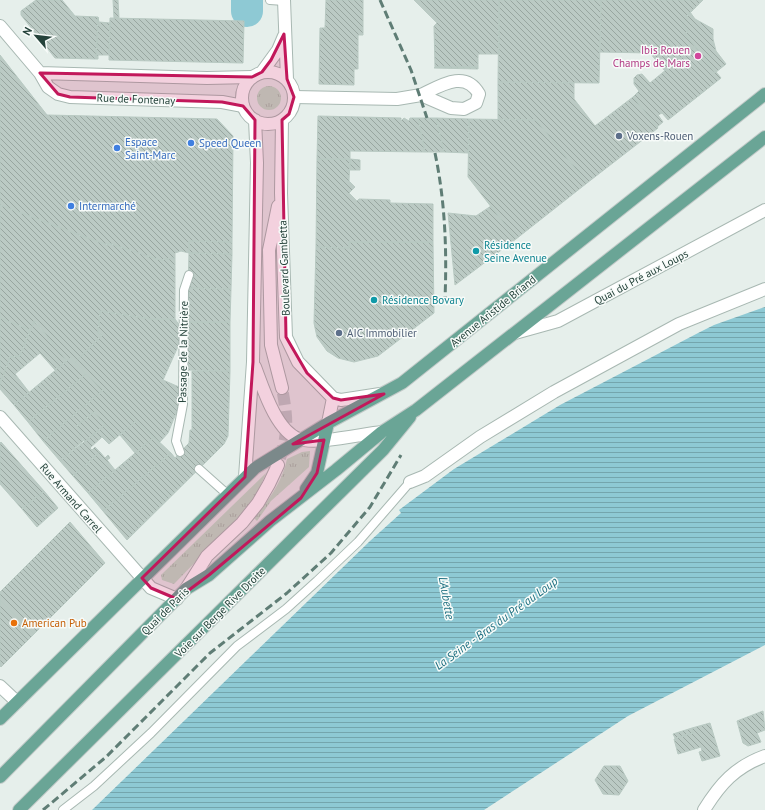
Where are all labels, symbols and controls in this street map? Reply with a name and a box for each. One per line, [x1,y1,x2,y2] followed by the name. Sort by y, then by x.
[16,16,56,56] north arrow
[19,25,35,38] text: N
[613,43,690,70] place label: Ibis Rouen Champs de Mars
[693,51,703,61] marker: Ibis Rouen Champs de Mars
[96,91,176,107] street label: Rue de Fontenay
[626,129,693,143] place label: Voxens-Rouen
[614,131,624,141] marker: Voxens-Rouen
[125,135,175,162] place label: Espace Saint-Marc
[199,136,261,150] place label: Speed Queen
[186,138,196,148] marker: Speed Queen
[112,143,122,153] marker: Espace Saint-Marc
[79,199,136,213] place label: Intermarché
[66,201,76,211] marker: Intermarché
[275,220,293,316] street label: Boulevard Gambetta
[484,238,547,265] place label: Résidence Seine Avenue
[471,246,481,256] marker: Résidence Seine Avenue
[591,246,691,308] street label: Quai du Pré aux Loups
[447,272,539,350] street label: Avenue Aristide Briand
[382,293,465,307] place label: Résidence Bovary
[369,295,379,305] marker: Résidence Bovary
[175,300,191,403] street label: Passage de la Nitrière
[347,326,417,340] place label: AIC Immobilier
[334,328,344,338] marker: AIC Immobilier
[37,460,106,536] street label: Rue Armand Carrel
[171,563,269,661] street label: Voie sur Berge Rive Droite
[432,573,560,673] water label: La Seine - Bras du Pré au Loup
[436,575,458,621] water label: L'Aubette
[138,584,192,638] street label: Quai de Paris
[22,616,87,630] place label: American Pub
[9,618,19,628] marker: American Pub

